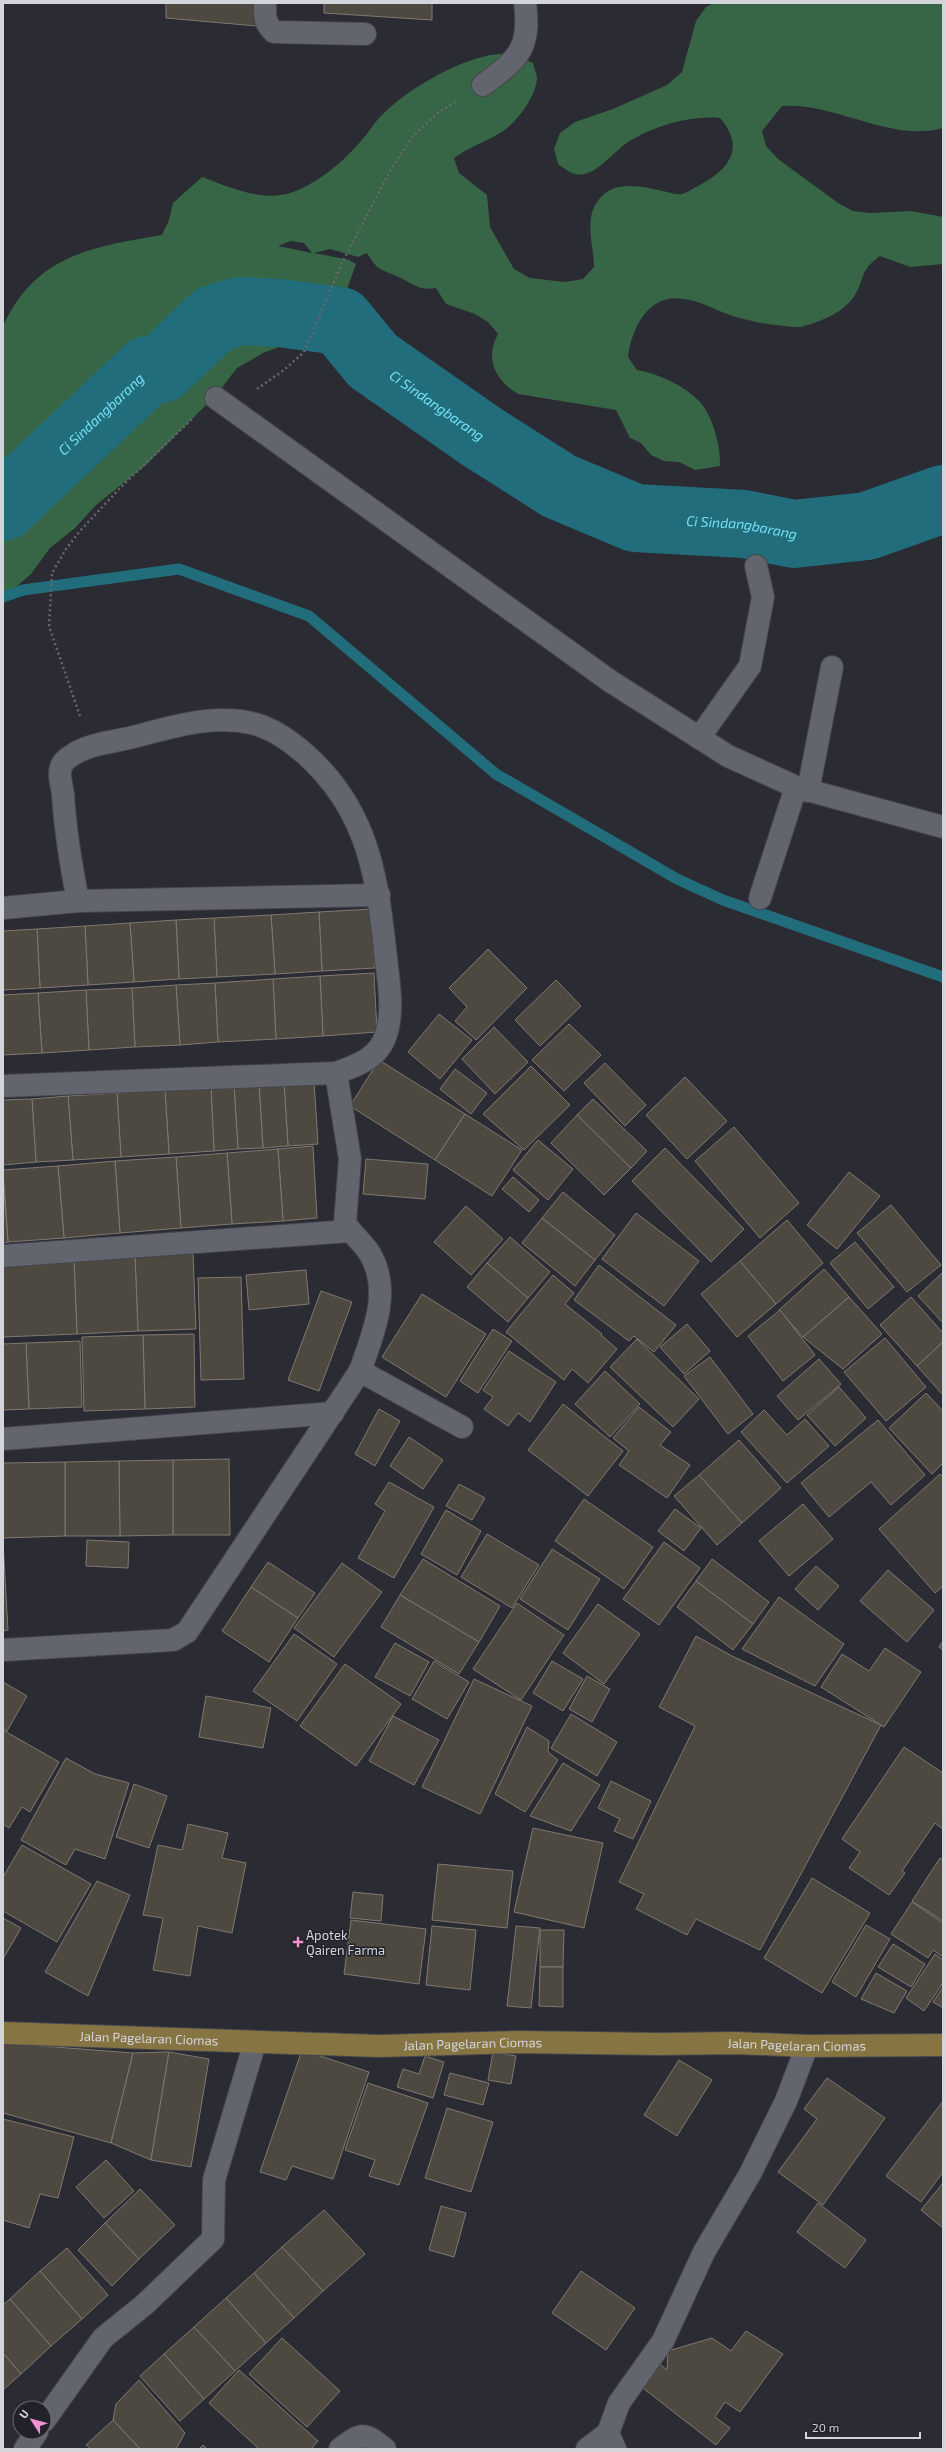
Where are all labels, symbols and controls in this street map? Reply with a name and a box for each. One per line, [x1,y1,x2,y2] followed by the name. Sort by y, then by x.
[386,366,488,444] water label: Ci Sindangbarang
[54,369,147,458] water label: Ci Sindangbarang
[686,512,799,542] water label: Ci Sindangbarang
[306,1927,385,1958] place label: Apotek Qairen Farma
[293,1937,303,1947] marker: Apotek Qairen Farma
[79,2028,219,2048] street label: Jalan Pagelaran Ciomas
[403,2034,542,2053] street label: Jalan Pagelaran Ciomas
[727,2035,866,2054] street label: Jalan Pagelaran Ciomas
[12,2400,52,2440] north arrow
[16,2407,31,2421] text: U
[806,2414,920,2440] scale bar
[812,2420,839,2434] text: 20 m

